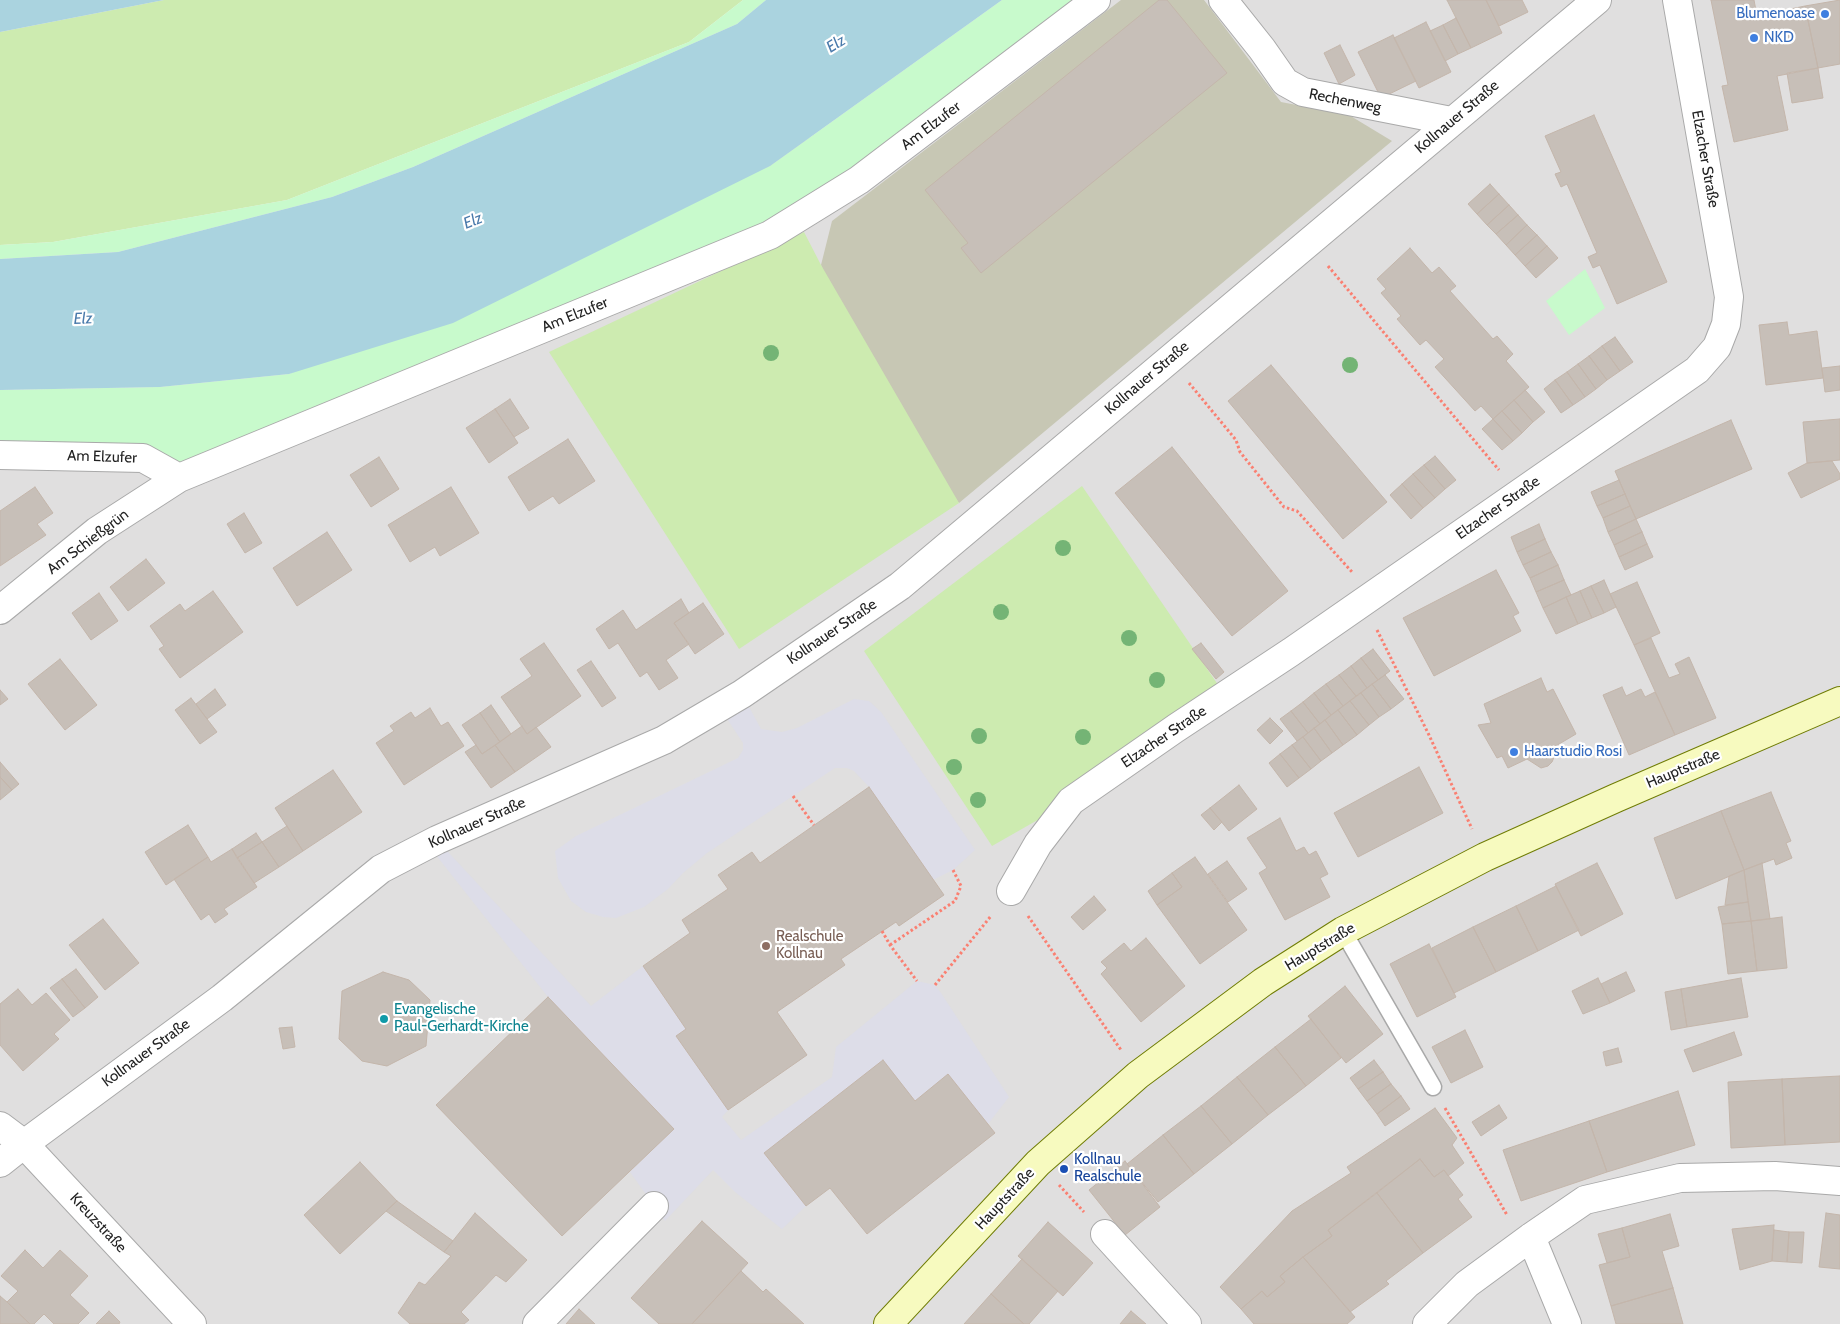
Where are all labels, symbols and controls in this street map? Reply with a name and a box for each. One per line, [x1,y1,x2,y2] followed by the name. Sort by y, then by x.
[1736,5,1815,23] place label: Blumenoase
[1819,8,1831,20] marker: Blumenoase
[1764,29,1794,47] place label: NKD
[823,31,849,57] water label: Elz
[1748,32,1760,44] marker: NKD
[1411,77,1503,157] street label: Kollnauer Straße
[1307,85,1383,117] street label: Rechenweg
[898,98,964,154] street label: Am Elzufer
[1688,109,1722,209] street label: Elzacher Straße
[461,209,485,233] water label: Elz
[539,294,611,336] street label: Am Elzufer
[73,309,93,329] water label: Elz
[1101,338,1193,418] street label: Kollnauer Straße
[67,447,137,467] street label: Am Elzufer
[1452,472,1544,544] street label: Elzacher Straße
[44,505,132,579] street label: Am Schießgrün
[784,595,880,669] street label: Kollnauer Straße
[1118,702,1210,772] street label: Elzacher Straße
[1524,743,1622,761] place label: Haarstudio Rosi
[1644,745,1722,793] street label: Hauptstraße
[1508,746,1520,758] marker: Haarstudio Rosi
[426,794,528,852] street label: Kollnauer Straße
[1282,919,1358,975] street label: Hauptstraße
[776,928,843,963] place label: Realschule Kollnau
[760,940,772,952] marker: Realschule Kollnau
[394,1001,529,1036] place label: Evangelische Paul-Gerhardt-Kirche
[378,1013,390,1025] marker: Evangelische Paul-Gerhardt-Kirche
[99,1015,193,1091] street label: Kollnauer Straße
[1074,1151,1141,1186] place label: Kollnau Realschule
[1058,1163,1070,1175] marker: Kollnau Realschule
[972,1164,1038,1234] street label: Hauptstraße
[66,1189,130,1257] street label: Kreuzstraße

